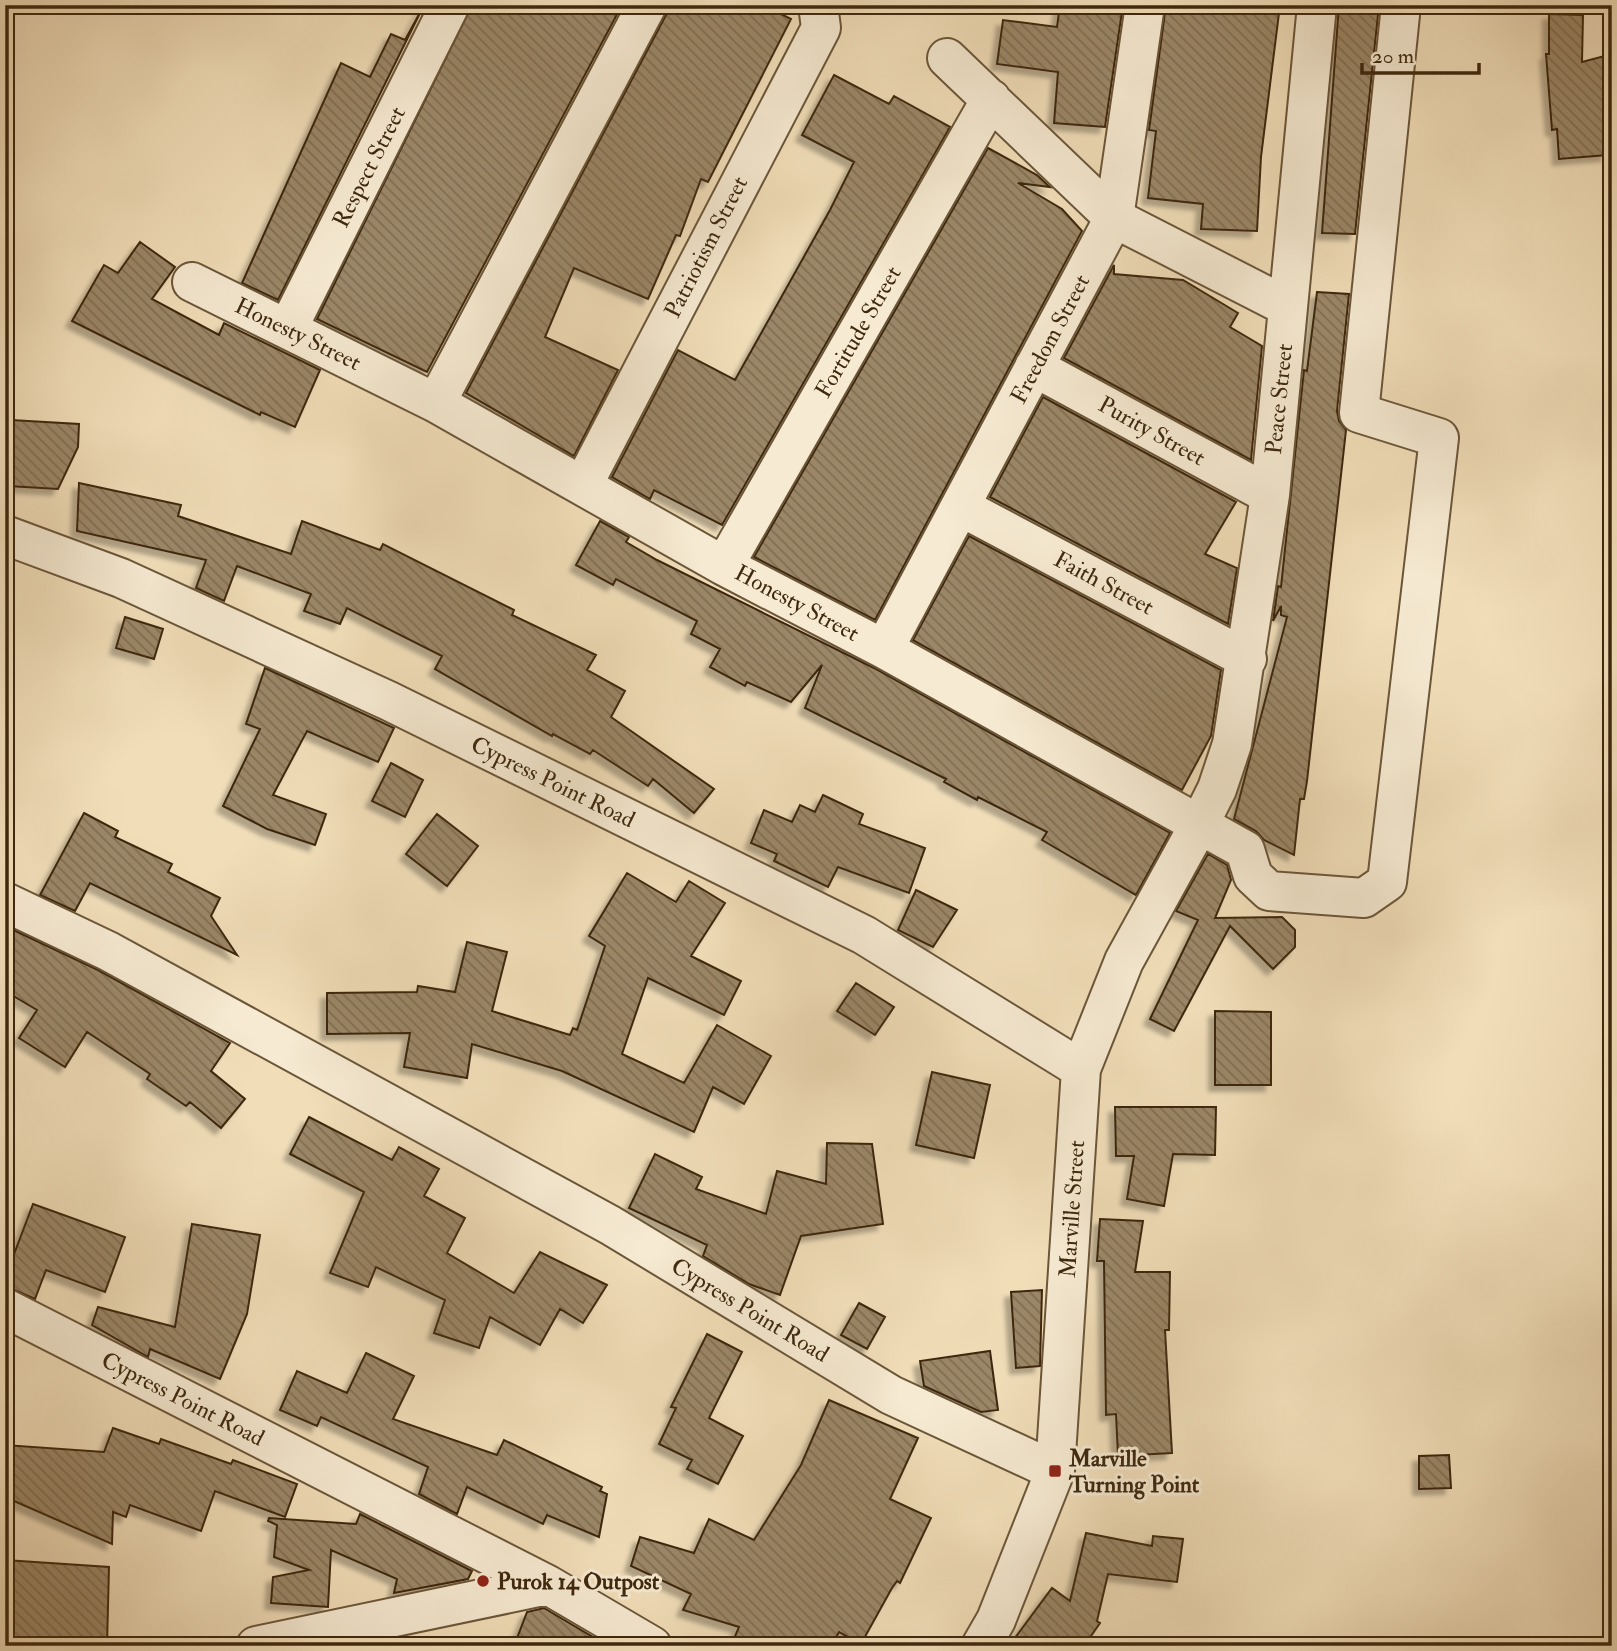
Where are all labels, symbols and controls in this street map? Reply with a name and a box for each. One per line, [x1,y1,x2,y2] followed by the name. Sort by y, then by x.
[1362,32,1479,76] scale bar
[1372,43,1414,70] text: 20 m
[326,102,413,233] street label: Respect Street
[658,171,754,323] street label: Patriotism Street
[809,261,907,403] street label: Fortitude Street
[1004,269,1096,409] street label: Freedom Street
[230,291,366,377] street label: Honesty Street
[1259,342,1299,456] street label: Peace Street
[1093,390,1211,472] street label: Purity Street
[1049,545,1159,621] street label: Faith Street
[730,558,864,648] street label: Honesty Street
[466,730,640,835] street label: Cypress Point Road
[1053,1139,1091,1279] street label: Marville Street
[665,1251,834,1369] street label: Cypress Point Road
[96,1345,269,1453] street label: Cypress Point Road
[1068,1444,1200,1500] place label: Marville Turning Point
[1047,1463,1063,1479] marker: Marville Turning Point
[497,1567,660,1597] place label: Purok 14 Outpost
[475,1573,491,1589] marker: Purok 14 Outpost

